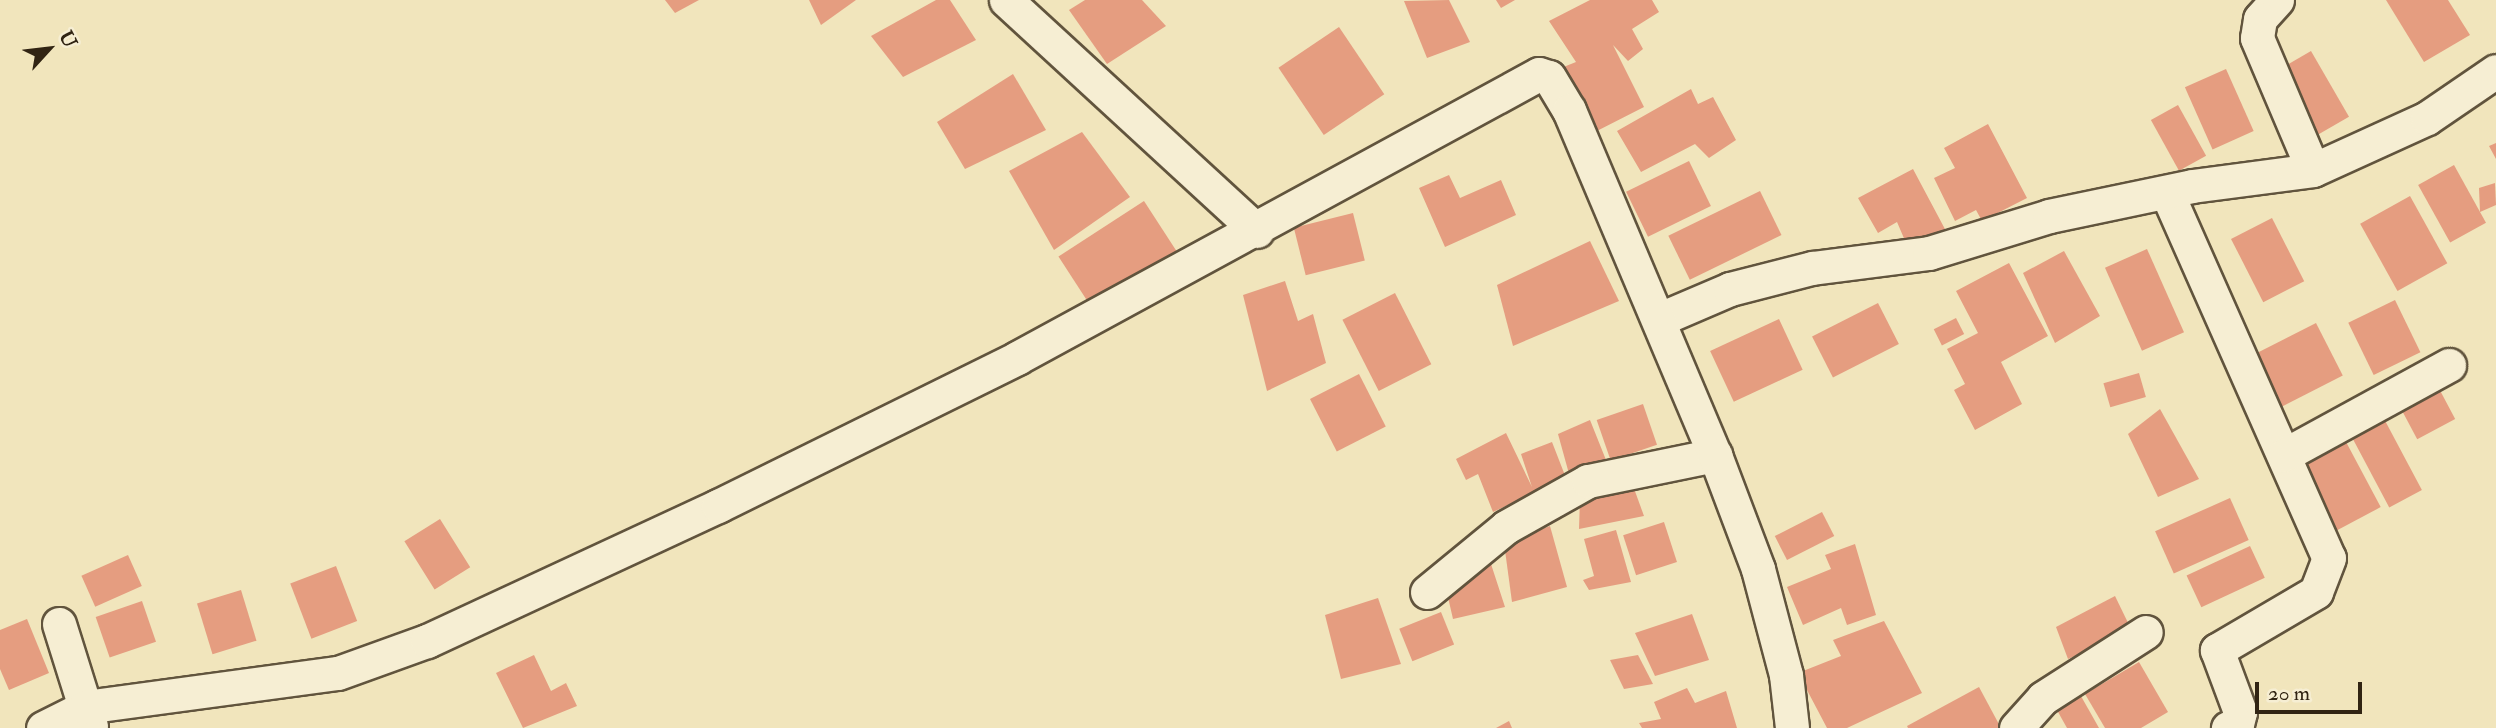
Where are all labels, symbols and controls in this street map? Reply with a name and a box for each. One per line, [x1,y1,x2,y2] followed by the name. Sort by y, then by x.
[14,14,84,84] north arrow
[53,27,82,52] text: U
[2258,668,2365,712] scale bar
[2268,680,2310,707] text: 20 m

